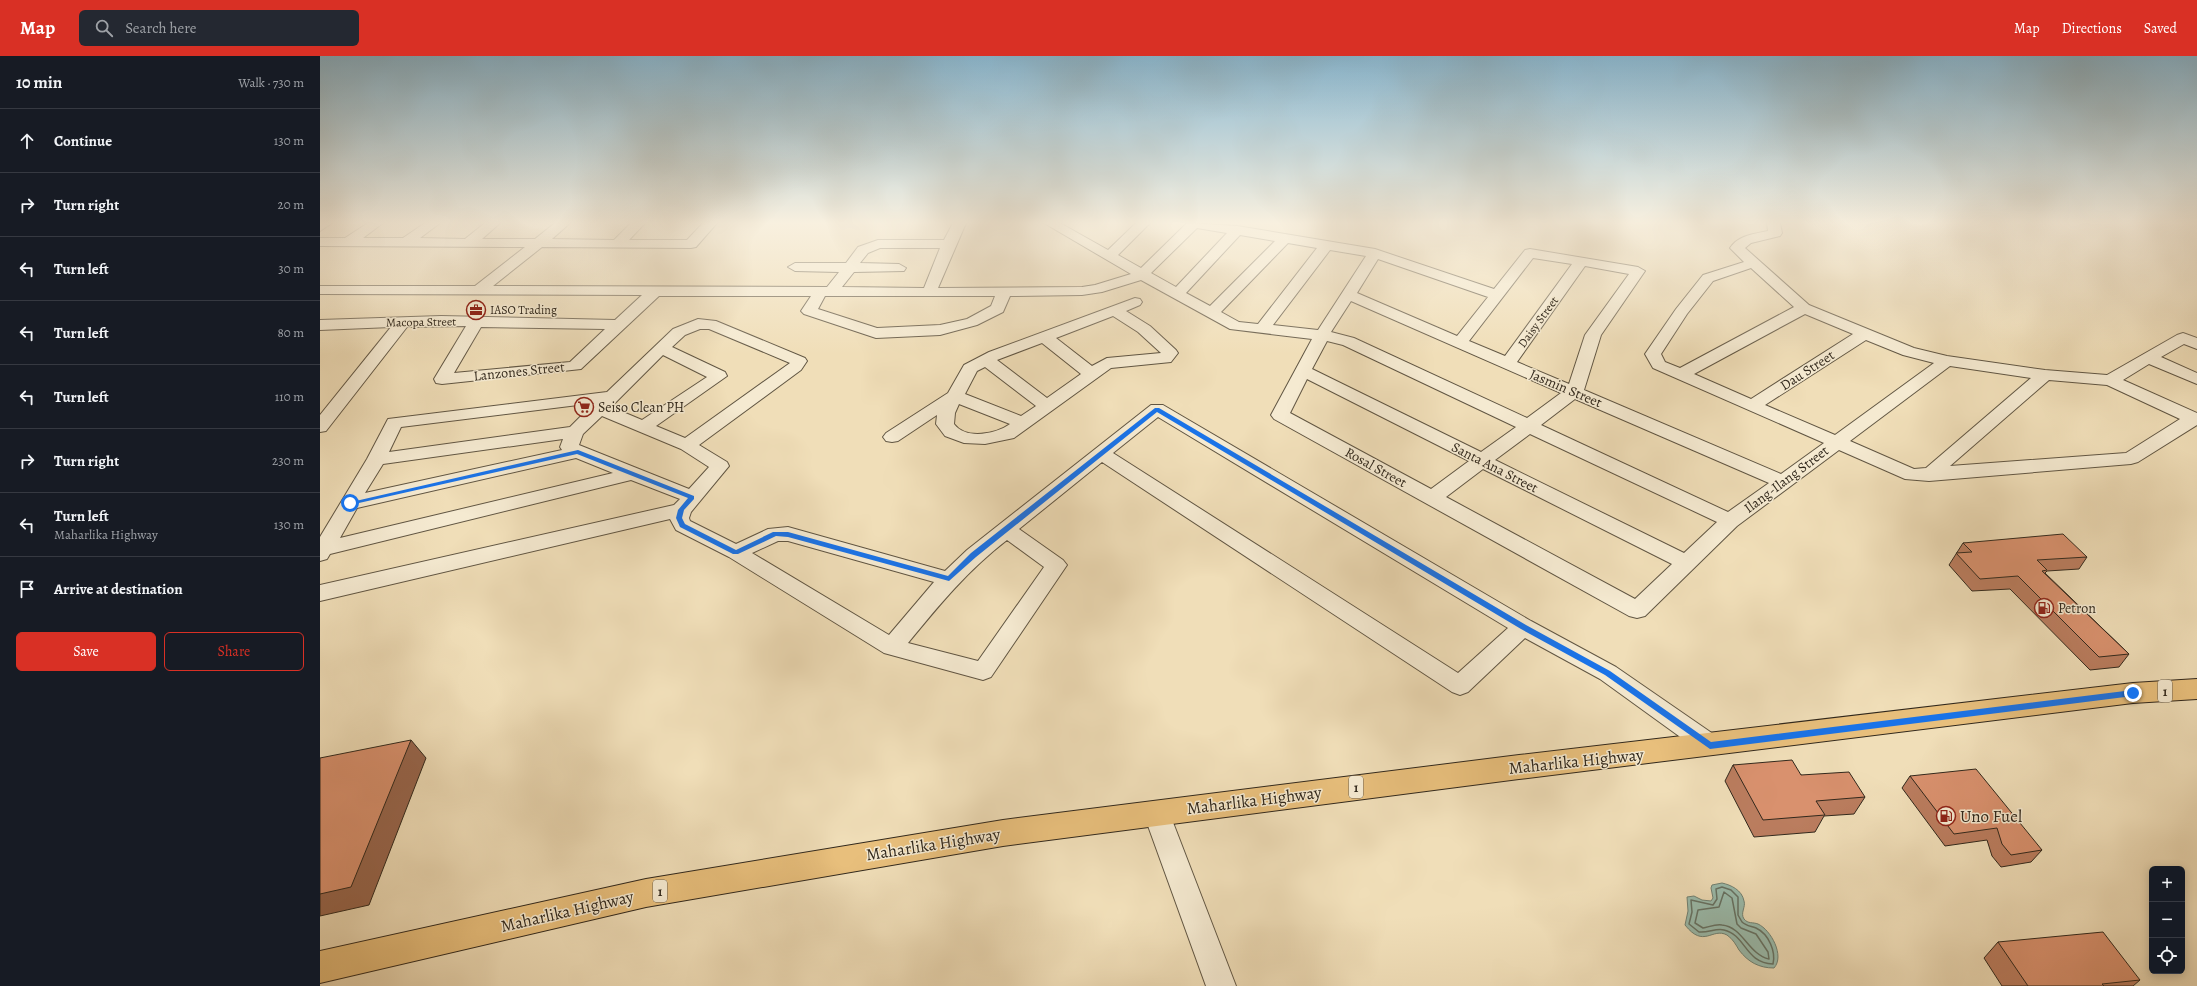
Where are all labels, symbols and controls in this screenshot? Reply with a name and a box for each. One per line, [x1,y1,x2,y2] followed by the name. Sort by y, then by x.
[79,10,359,46] search box
[20,15,55,41] text: Map
[93,17,115,39] icon: search
[125,18,197,38] text: Search here
[2014,19,2040,38] text: Map
[2062,19,2122,38] text: Directions
[2144,19,2177,38] text: Saved
[16,71,62,94] text: 10 min
[238,74,304,91] text: Walk · 730 m
[16,130,38,152] icon: ahead
[54,131,112,151] text: Continue
[274,132,304,149] text: 130 m
[16,194,38,216] icon: right
[54,195,119,215] text: Turn right
[278,196,304,213] text: 20 m
[16,258,38,280] icon: left
[54,259,109,279] text: Turn left
[278,260,304,277] text: 30 m
[1514,293,1562,351] street label: Daisy Street
[465,299,487,321] office icon: IASO Trading
[490,302,557,318] place label: IASO Trading
[386,313,456,331] street label: Macopa Street
[16,322,38,344] icon: left
[54,323,109,343] text: Turn left
[277,324,304,341] text: 80 m
[1776,346,1838,395] street label: Dau Street
[473,357,566,386] street label: Lanzones Street
[1527,365,1605,412] street label: Jasmin Street
[16,386,38,408] icon: left
[54,387,109,407] text: Turn left
[275,388,304,405] text: 110 m
[573,396,595,418] supermarket icon: Seiso Clean PH
[598,398,684,417] place label: Seiso Clean PH
[1448,438,1542,498] street label: Santa Ana Street
[1740,441,1833,518] street label: Ilang-Ilang Street
[1341,443,1410,492] street label: Rosal Street
[16,450,38,472] icon: right
[54,451,119,471] text: Turn right
[272,452,304,469] text: 230 m
[341,494,359,512] route start
[54,506,109,526] text: Turn left
[16,514,38,536] icon: left
[274,516,304,533] text: 130 m
[54,526,158,543] text: Maharlika Highway
[16,578,38,600] icon: arrive
[54,579,183,599] text: Arrive at destination
[2033,597,2055,619] fuel station icon: Petron
[2058,599,2096,618] place label: Petron
[16,632,156,671] button: Save
[164,632,304,671] button: Share
[2158,680,2172,702] road number: 1
[2124,684,2142,702] route end
[1507,743,1645,780] street label: Maharlika Highway
[1349,776,1363,798] road number: 1
[1185,781,1323,820] street label: Maharlika Highway
[1935,805,1957,827] fuel station icon: Uno Fuel
[1960,805,2022,828] place label: Uno Fuel
[864,822,1002,866] street label: Maharlika Highway
[2149,866,2185,974] map controls
[2149,866,2185,902] button: +
[653,880,667,902] road number: 1
[498,885,636,938] street label: Maharlika Highway
[2149,902,2185,938] button: −
[2149,938,2185,974] button: locate

